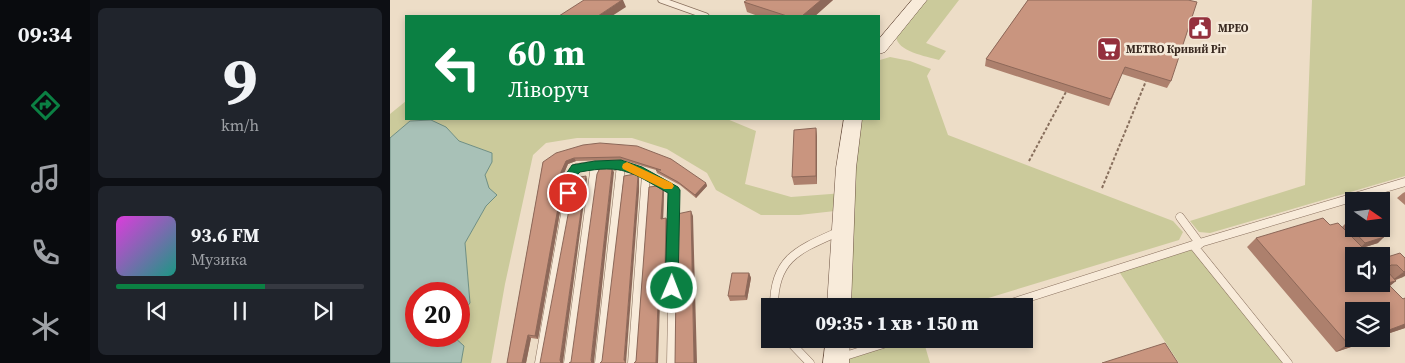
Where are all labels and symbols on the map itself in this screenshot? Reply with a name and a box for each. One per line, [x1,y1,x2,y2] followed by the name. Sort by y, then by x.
[1187,15,1213,41] public building icon: МРЕО
[1218,21,1249,36] place label: МРЕО
[1096,36,1122,62] supermarket icon: METRO Кривий Ріг
[1126,42,1226,57] place label: METRO Кривий Ріг
[547,172,589,214] pin
[1345,192,1390,238] north arrow
[645,261,697,313] position arrow
[405,282,470,347] speed limit sign: 20

